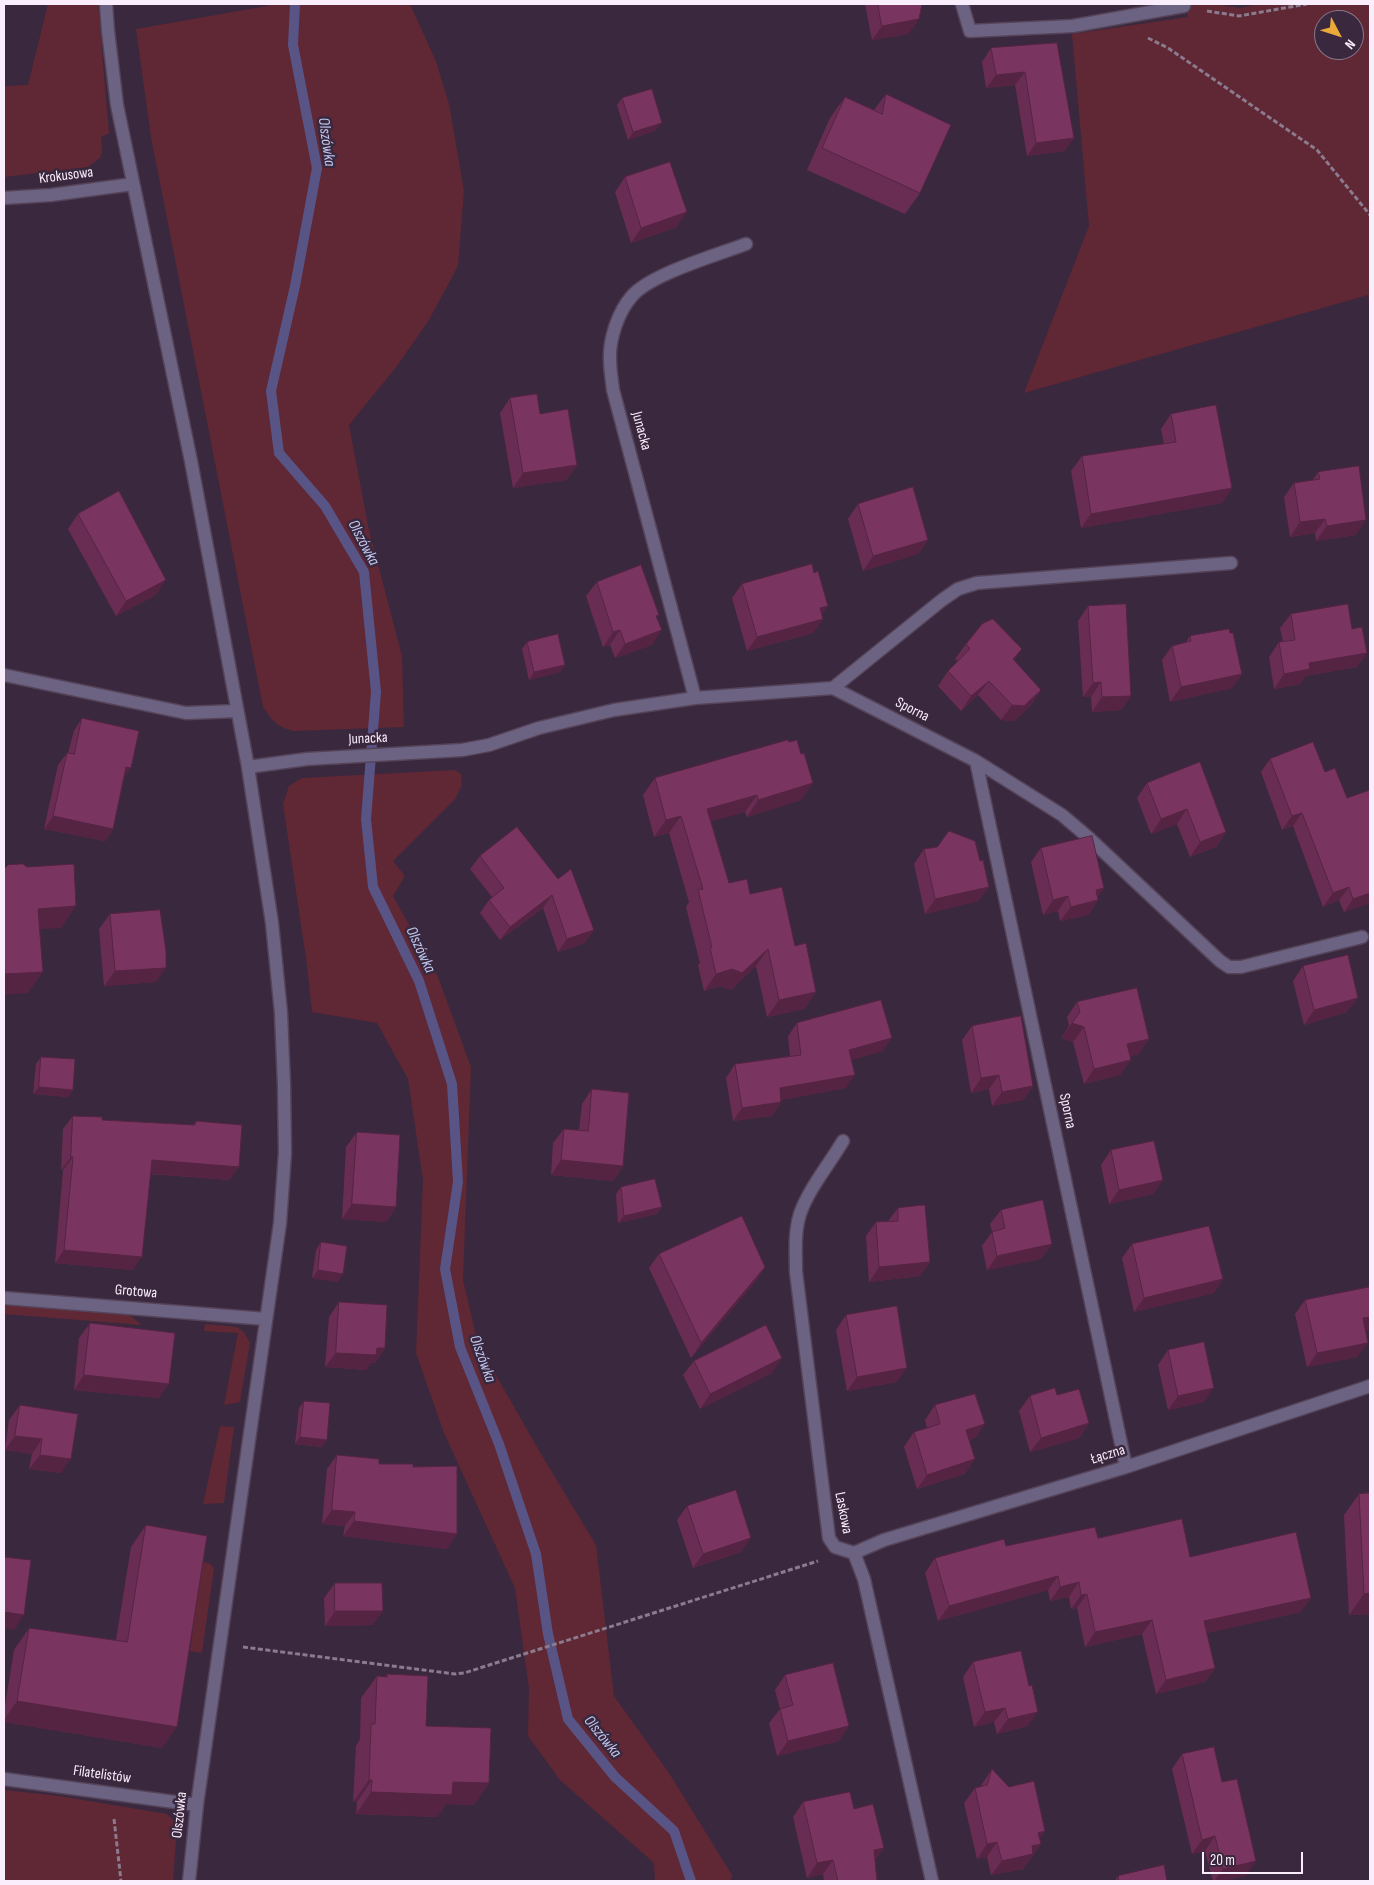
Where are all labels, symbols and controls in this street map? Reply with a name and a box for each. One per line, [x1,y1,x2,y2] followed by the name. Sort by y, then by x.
[1314,10,1364,60] north arrow
[1341,36,1359,53] text: N
[313,116,339,168] water label: Olszówka
[38,164,94,188] street label: Krokusowa
[627,410,655,452] street label: Junacka
[343,517,383,569] water label: Olszówka
[892,694,932,726] street label: Sporna
[348,729,388,749] street label: Junacka
[401,924,439,976] water label: Olszówka
[1055,1092,1079,1130] street label: Sporna
[114,1281,158,1303] street label: Grotowa
[465,1333,499,1385] water label: Olszówka
[1089,1441,1127,1469] street label: Łączna
[830,1490,856,1536] street label: Laskowa
[579,1712,625,1762] water label: Olszówka
[72,1762,132,1788] street label: Filatelistów
[169,1791,191,1839] street label: Olszówka
[1204,1842,1305,1874] scale bar
[1210,1851,1235,1870] text: 20 m

